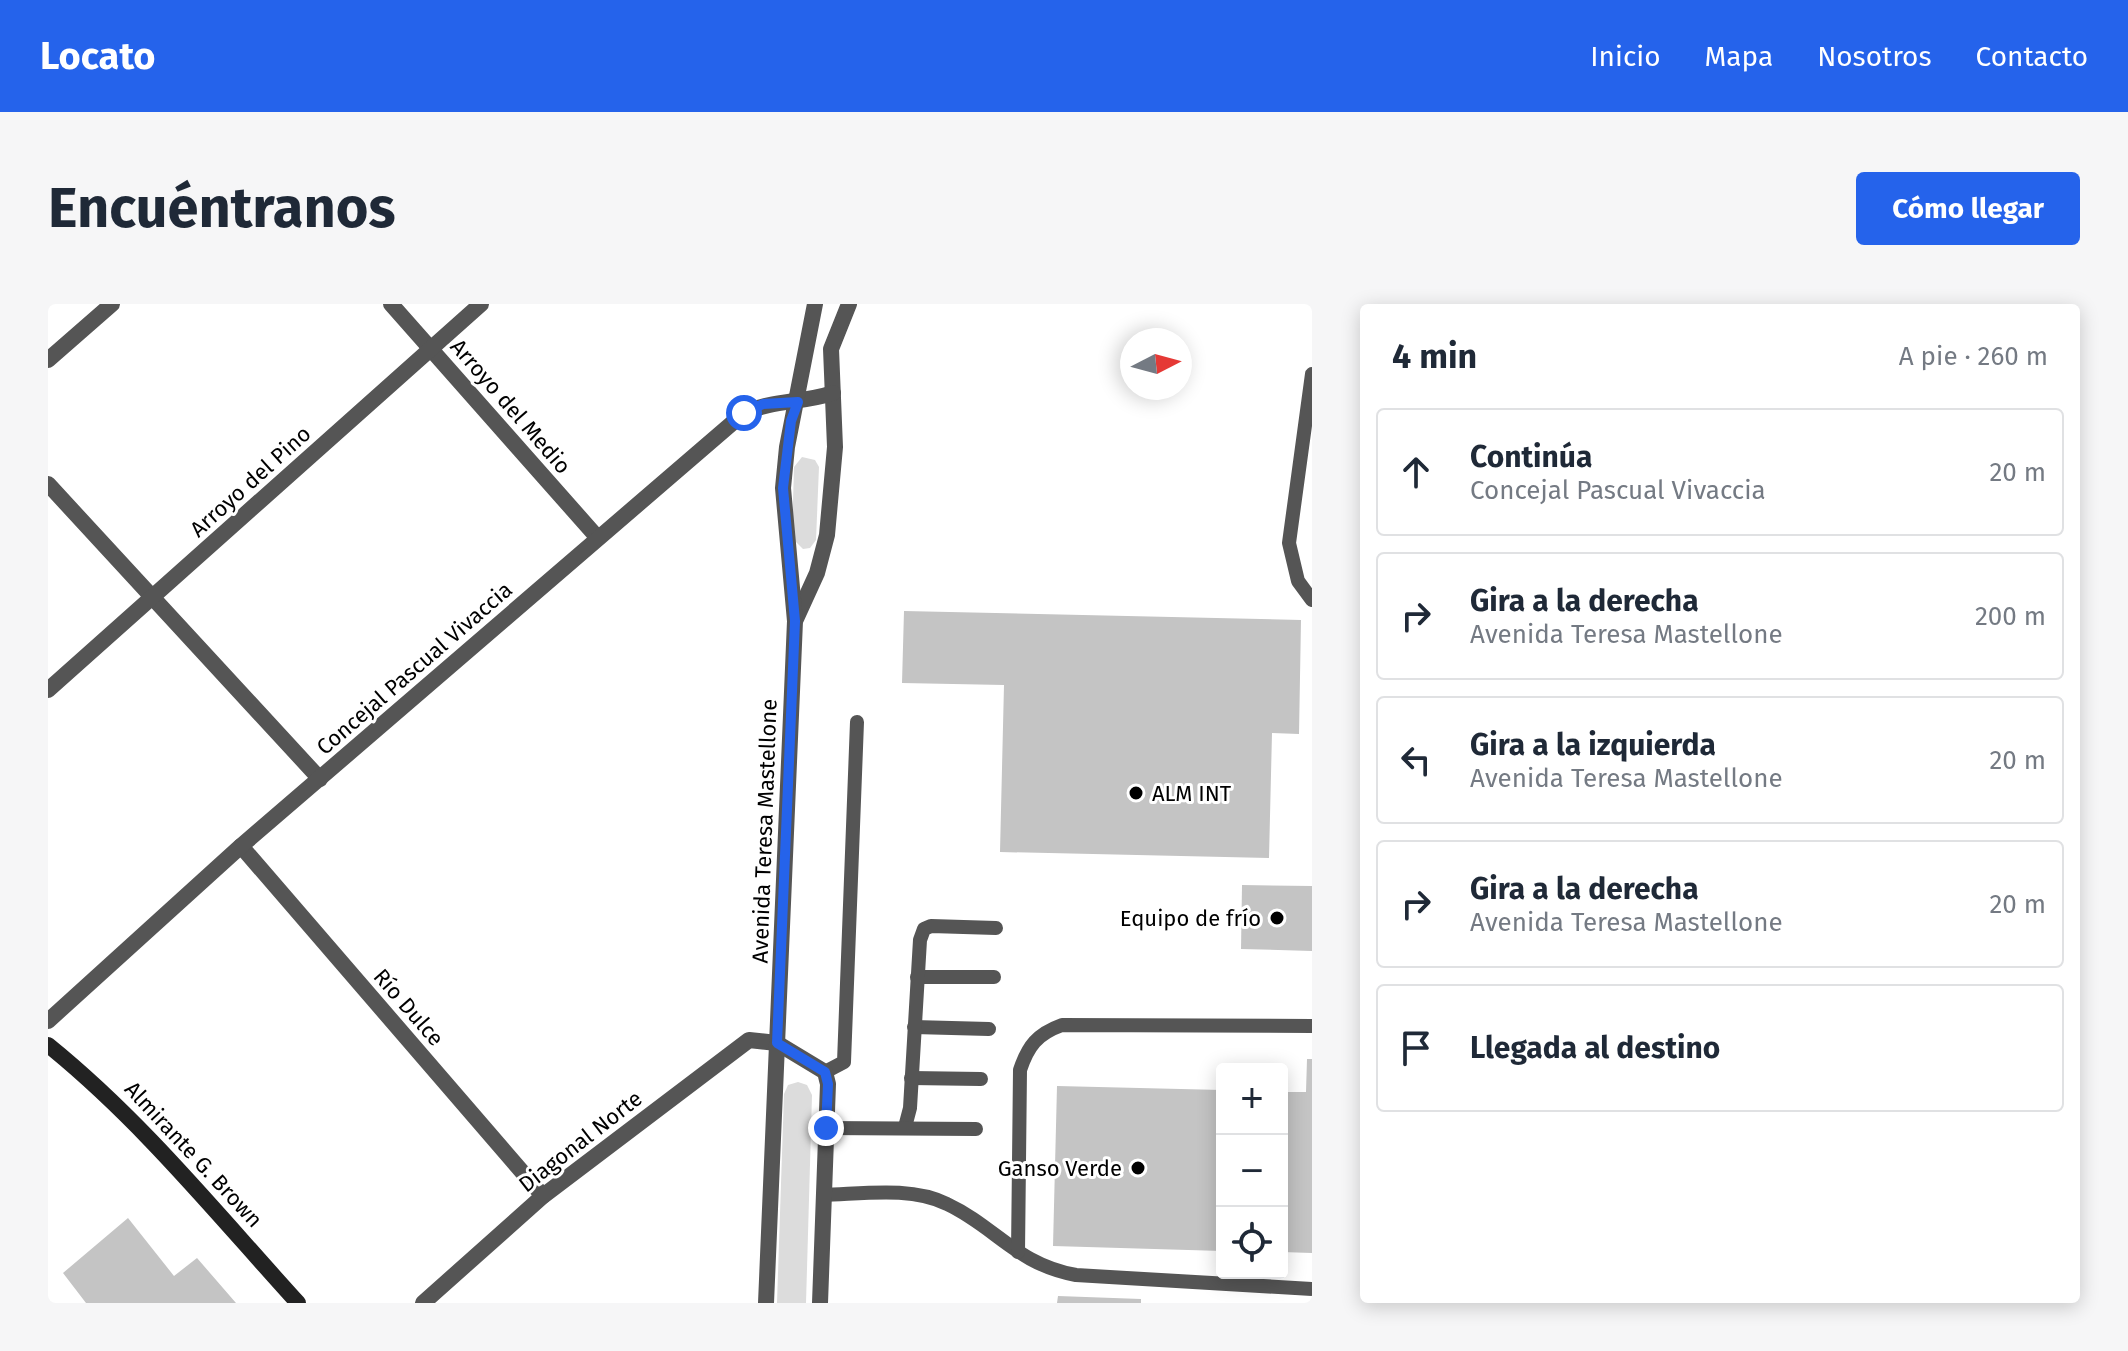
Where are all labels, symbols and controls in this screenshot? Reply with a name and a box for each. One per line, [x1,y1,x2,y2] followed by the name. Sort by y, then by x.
[40,33,156,79] text: Locato
[1590,40,1661,73] text: Inicio
[1705,40,1773,73] text: Mapa
[1817,40,1932,73] text: Nosotros
[1976,40,2088,73] text: Contacto
[1856,172,2080,245] button: Cómo llegar
[48,175,396,242] text: Encuéntranos
[1120,328,1192,400] north arrow
[445,333,577,479] street label: Arroyo del Medio
[1392,336,1477,377] text: 4 min
[1899,341,2048,372] text: A pie · 260 m
[726,395,762,431] route start
[184,420,316,543] street label: Arroyo del Pino
[1470,439,1592,475] text: Continúa
[1394,450,1438,494] icon: ahead
[1989,457,2046,488] text: 20 m
[1470,475,1766,506] text: Concejal Pascual Vivaccia
[311,576,518,761] street label: Concejal Pascual Vivaccia
[1470,583,1699,619] text: Gira a la derecha
[1394,594,1438,638] icon: right
[1975,601,2046,632] text: 200 m
[1470,619,1783,650] text: Avenida Teresa Mastellone
[746,698,783,964] street label: Avenida Teresa Mastellone
[1470,727,1716,763] text: Gira a la izquierda
[1394,738,1438,782] icon: left
[1989,745,2046,776] text: 20 m
[1470,763,1783,794] text: Avenida Teresa Mastellone
[1152,780,1232,807] place label: ALM INT
[1127,784,1145,802] marker: ALM INT
[1470,871,1699,907] text: Gira a la derecha
[1394,882,1438,926] icon: right
[1989,889,2046,920] text: 20 m
[1120,905,1261,932] place label: Equipo de frío
[1470,907,1783,938] text: Avenida Teresa Mastellone
[1268,909,1286,927] marker: Equipo de frío
[368,963,450,1051] street label: Río Dulce
[1394,1026,1438,1070] icon: arrive
[1470,1030,1720,1066] text: Llegada al destino
[1216,1063,1288,1279] map controls
[1216,1063,1288,1135] button: +
[119,1076,268,1233] street label: Almirante G. Brown
[513,1085,647,1198] street label: Diagonal Norte
[808,1110,844,1146] route end
[1216,1135,1288,1207] button: −
[998,1155,1122,1182] place label: Ganso Verde
[1129,1159,1147,1177] marker: Ganso Verde
[1216,1207,1288,1279] button: locate

